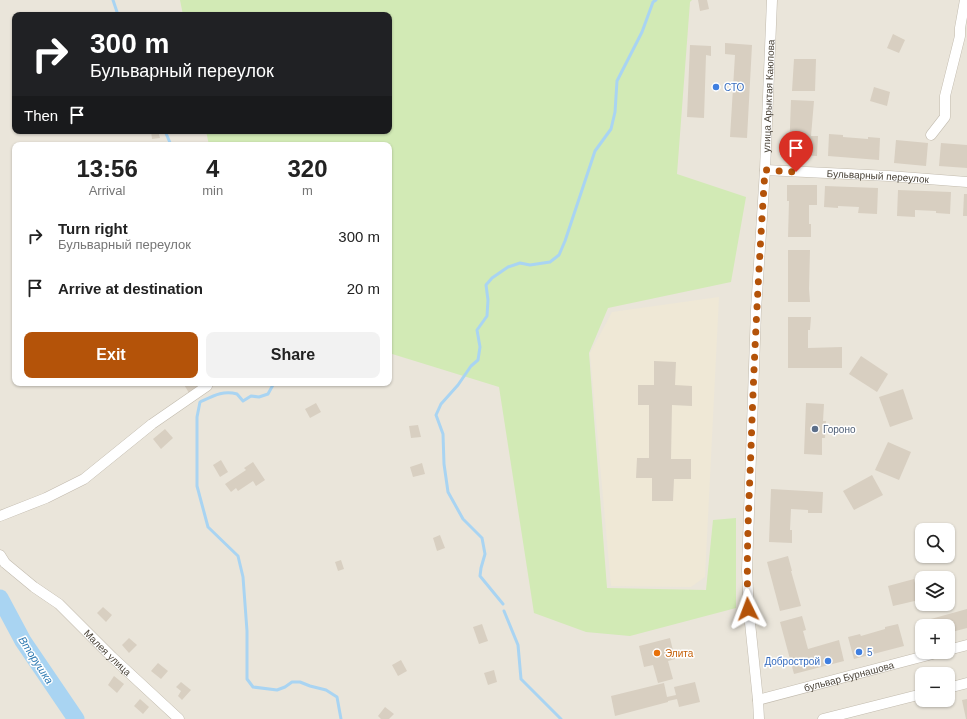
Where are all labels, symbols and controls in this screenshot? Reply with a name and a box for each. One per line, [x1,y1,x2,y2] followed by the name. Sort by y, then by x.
[24,28,76,80] icon: right
[90,28,169,59] text: 300 m
[760,39,776,153] street label: улица Арыктая Каюпова
[90,61,274,81] text: Бульварный переулок
[711,82,721,92] marker: СТО
[724,82,745,93] place label: СТО
[66,104,88,126] icon: arrive
[24,107,58,124] text: Then
[779,131,813,172] pin
[785,137,807,159] icon: arrive
[76,155,138,182] text: 13:56
[206,155,219,182] text: 4
[288,155,328,182] text: 320
[827,167,930,185] street label: Бульварный переулок
[89,183,126,198] text: Arrival
[202,183,223,198] text: min
[302,183,313,198] text: m
[58,220,128,237] text: Turn right
[24,225,46,247] icon: right
[338,228,380,245] text: 300 m
[58,237,191,252] text: Бульварный переулок
[24,277,46,299] icon: arrive
[58,280,203,297] text: Arrive at destination
[347,280,380,297] text: 20 m
[24,332,198,378] button: Exit
[206,332,380,378] button: Share
[810,424,820,434] marker: Гороно
[823,424,856,435] place label: Гороно
[915,523,955,707] map controls
[915,523,955,563] button: search
[915,571,955,611] button: layers
[727,588,769,630] position arrow
[915,619,955,659] button: +
[82,627,134,678] street label: Малея улица
[16,634,56,686] water label: Вторушка
[854,647,864,657] marker: 5
[867,647,873,658] place label: 5
[652,648,662,658] marker: Элита
[665,648,694,659] place label: Элита
[764,656,820,667] place label: Добрострой
[823,656,833,666] marker: Добрострой
[803,659,896,693] street label: бульвар Бурнашова
[915,667,955,707] button: −

